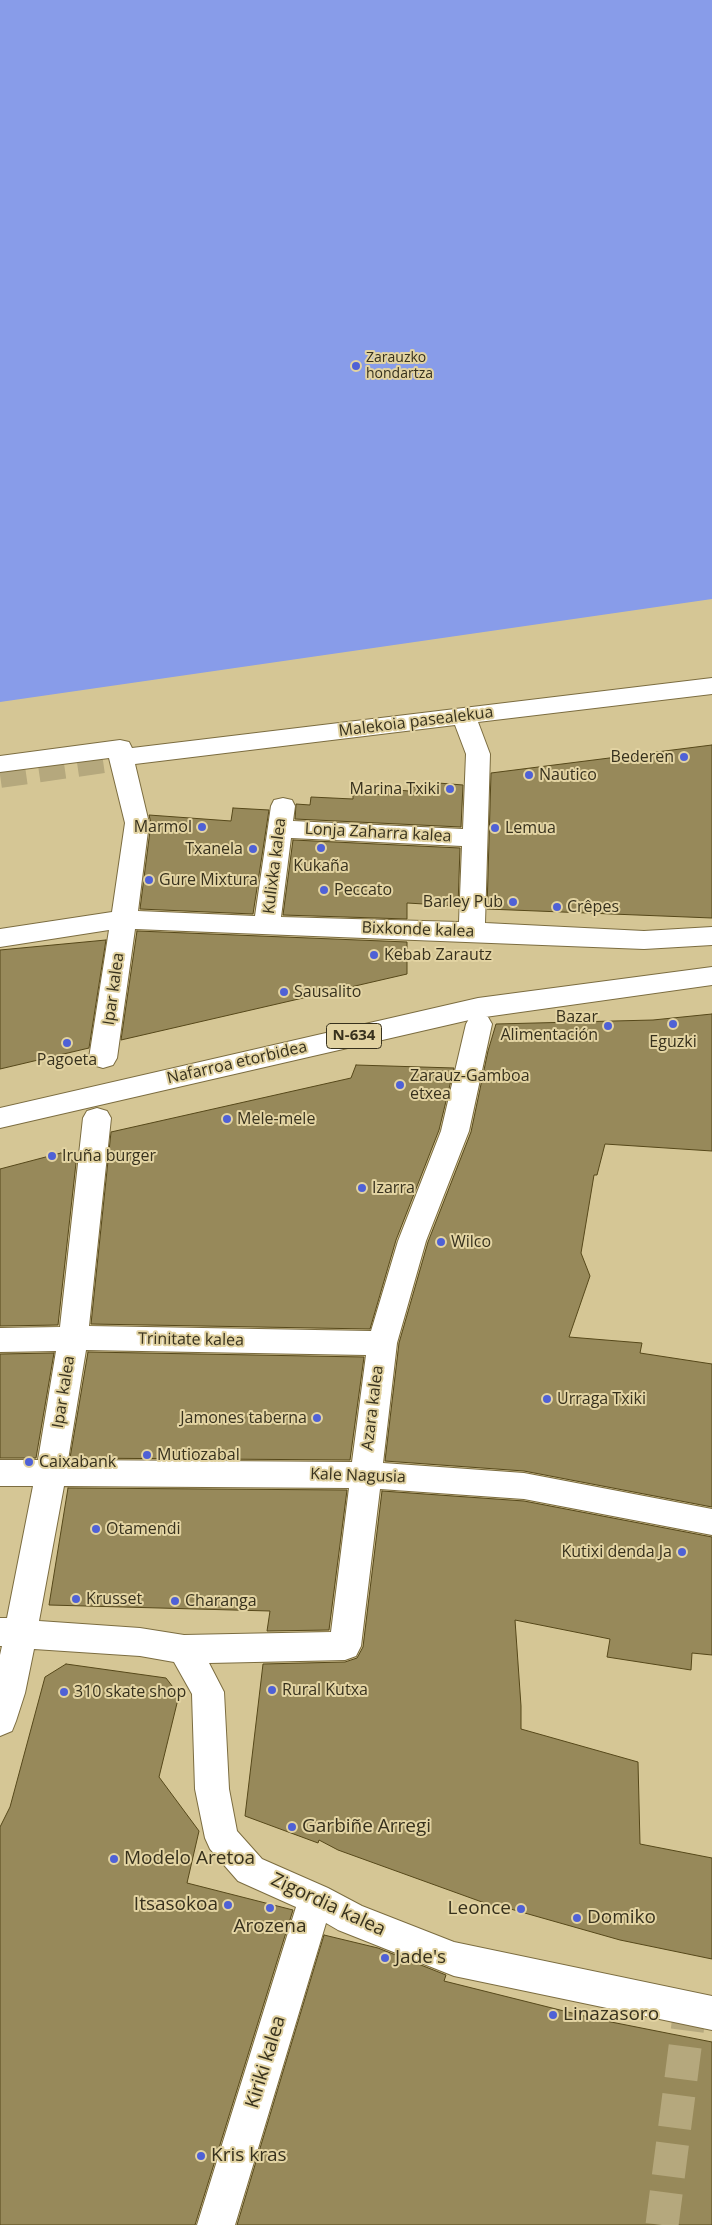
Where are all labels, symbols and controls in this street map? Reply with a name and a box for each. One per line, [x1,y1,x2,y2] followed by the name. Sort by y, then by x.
[366,350,433,382] place label: Zarauzko hondartza
[350,360,362,372] marker: Zarauzko hondartza
[338,703,494,741] street label: Malekoia pasealekua
[611,747,674,767] place label: Bederen
[678,751,690,763] marker: Bederen
[539,765,597,785] place label: Nautico
[523,769,535,781] marker: Nautico
[350,779,440,799] place label: Marina Txiki
[444,783,456,795] marker: Marina Txiki
[134,817,192,837] place label: Marmol
[260,817,290,915] street label: Kulixka kalea
[505,818,556,838] place label: Lemua
[304,820,452,846] street label: Lonja Zaharra kalea
[196,821,208,833] marker: Marmol
[489,822,501,834] marker: Lemua
[185,839,243,859] place label: Txanela
[315,842,327,854] marker: Kukaña
[247,843,259,855] marker: Txanela
[293,856,349,876] place label: Kukaña
[159,870,258,890] place label: Gure Mixtura
[143,874,155,886] marker: Gure Mixtura
[334,880,392,900] place label: Peccato
[318,884,330,896] marker: Peccato
[423,892,503,912] place label: Barley Pub
[507,896,519,908] marker: Barley Pub
[567,897,619,917] place label: Crêpes
[551,901,563,913] marker: Crêpes
[361,918,475,942] street label: Bixkonde kalea
[384,945,492,965] place label: Kebab Zarautz
[368,949,380,961] marker: Kebab Zarautz
[99,951,129,1027] street label: Ipar kalea
[294,982,361,1002] place label: Sausalito
[278,986,290,998] marker: Sausalito
[500,1007,598,1045] place label: Bazar Alimentación
[667,1018,679,1030] marker: Eguzki
[602,1020,614,1032] marker: Bazar Alimentación
[326,1024,382,1048] road number: N-634
[649,1032,697,1052] place label: Eguzki
[61,1037,73,1049] marker: Pagoeta
[165,1038,309,1088] street label: Nafarroa etorbidea
[37,1050,97,1070] place label: Pagoeta
[410,1066,530,1104] place label: Zarauz-Gamboa etxea
[394,1079,406,1091] marker: Zarauz-Gamboa etxea
[237,1109,315,1129] place label: Mele-mele
[221,1113,233,1125] marker: Mele-mele
[62,1146,156,1166] place label: Iruña burger
[46,1150,58,1162] marker: Iruña burger
[372,1178,415,1198] place label: Izarra
[356,1182,368,1194] marker: Izarra
[451,1232,491,1252] place label: Wilco
[435,1236,447,1248] marker: Wilco
[138,1329,244,1351] street label: Trinitate kalea
[49,1354,79,1430] street label: Ipar kalea
[358,1364,388,1452] street label: Azara kalea
[557,1389,646,1409] place label: Urraga Txiki
[541,1393,553,1405] marker: Urraga Txiki
[180,1408,307,1428] place label: Jamones taberna
[311,1412,323,1424] marker: Jamones taberna
[157,1445,240,1465] place label: Mutiozabal
[141,1449,153,1461] marker: Mutiozabal
[39,1452,116,1472] place label: Caixabank
[23,1456,35,1468] marker: Caixabank
[310,1465,406,1487] street label: Kale Nagusia
[106,1519,180,1539] place label: Otamendi
[90,1523,102,1535] marker: Otamendi
[561,1542,672,1562] place label: Kutixi denda Ja
[676,1546,688,1558] marker: Kutixi denda Ja
[86,1589,142,1609] place label: Krusset
[185,1591,257,1611] place label: Charanga
[70,1593,82,1605] marker: Krusset
[169,1595,181,1607] marker: Charanga
[282,1680,368,1700] place label: Rural Kutxa
[74,1682,186,1702] place label: 310 skate shop
[266,1684,278,1696] marker: Rural Kutxa
[58,1686,70,1698] marker: 310 skate shop
[302,1816,431,1838] place label: Garbiñe Arregi
[286,1821,298,1833] marker: Garbiñe Arregi
[124,1848,255,1870] place label: Modelo Aretoa
[108,1853,120,1865] marker: Modelo Aretoa
[267,1869,389,1941] street label: Zigordia kalea
[134,1894,218,1916] place label: Itsasokoa
[448,1898,511,1920] place label: Leonce
[222,1899,234,1911] marker: Itsasokoa
[264,1902,276,1914] marker: Arozena
[515,1903,527,1915] marker: Leonce
[587,1907,656,1929] place label: Domiko
[571,1912,583,1924] marker: Domiko
[234,1916,306,1938] place label: Arozena
[395,1947,446,1969] place label: Jade's
[379,1952,391,1964] marker: Jade's
[563,2004,659,2026] place label: Linazasoro
[547,2009,559,2021] marker: Linazasoro
[241,2013,291,2111] street label: Kiriki kalea
[211,2145,287,2167] place label: Kris kras
[195,2150,207,2162] marker: Kris kras

